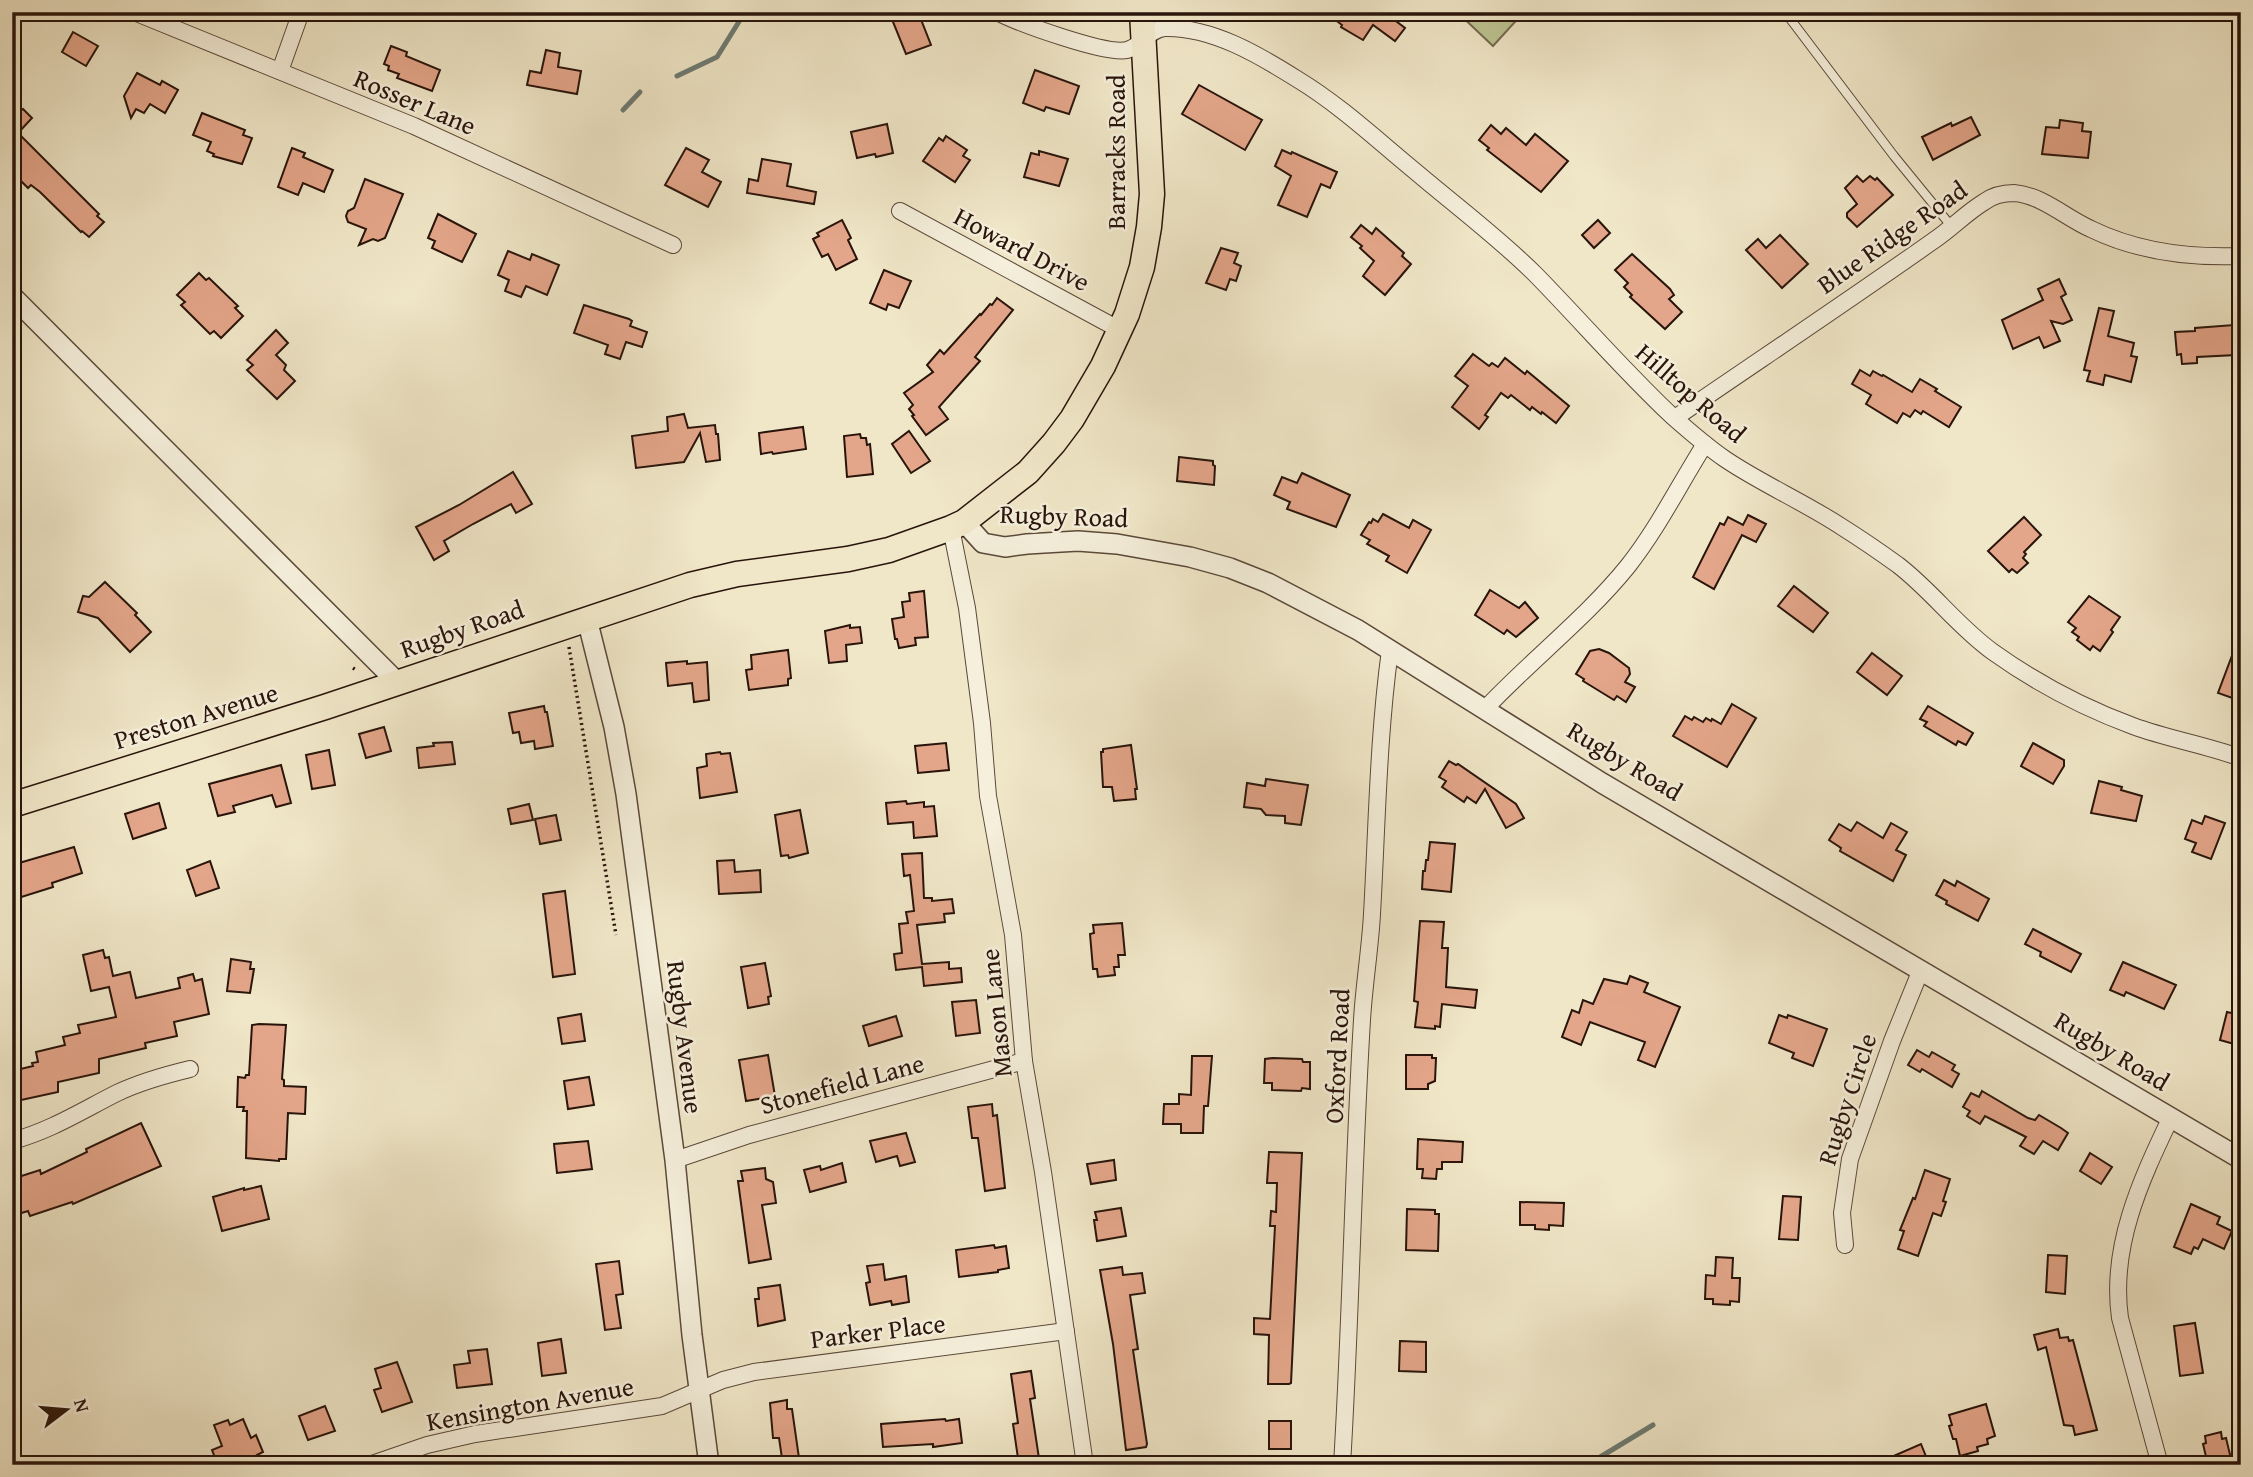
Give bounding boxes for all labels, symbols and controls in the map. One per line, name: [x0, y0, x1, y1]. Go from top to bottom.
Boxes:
street label: Rosser Lane: [348, 58, 482, 145]
street label: Barracks Road: [1096, 74, 1135, 230]
street label: Blue Ridge Road: [1809, 170, 1975, 303]
street label: Howard Drive: [947, 196, 1097, 301]
street label: Hilltop Road: [1627, 333, 1755, 452]
street label: Rugby Road: [999, 494, 1129, 537]
street label: Rugby Road: [395, 589, 529, 668]
street label: Preston Avenue: [109, 672, 283, 759]
street label: Rugby Road: [1560, 711, 1690, 810]
street label: Mason Lane: [969, 947, 1022, 1079]
street label: Rugby Avenue: [657, 958, 714, 1116]
street label: Oxford Road: [1313, 987, 1360, 1124]
street label: Rugby Road: [2047, 1001, 2177, 1100]
street label: Rugby Circle: [1807, 1028, 1886, 1170]
street label: Stonefield Lane: [755, 1043, 928, 1124]
street label: Parker Place: [808, 1303, 948, 1358]
street label: Kensington Avenue: [423, 1366, 637, 1441]
north arrow: [32, 1376, 102, 1446]
text: N: [67, 1395, 98, 1416]

